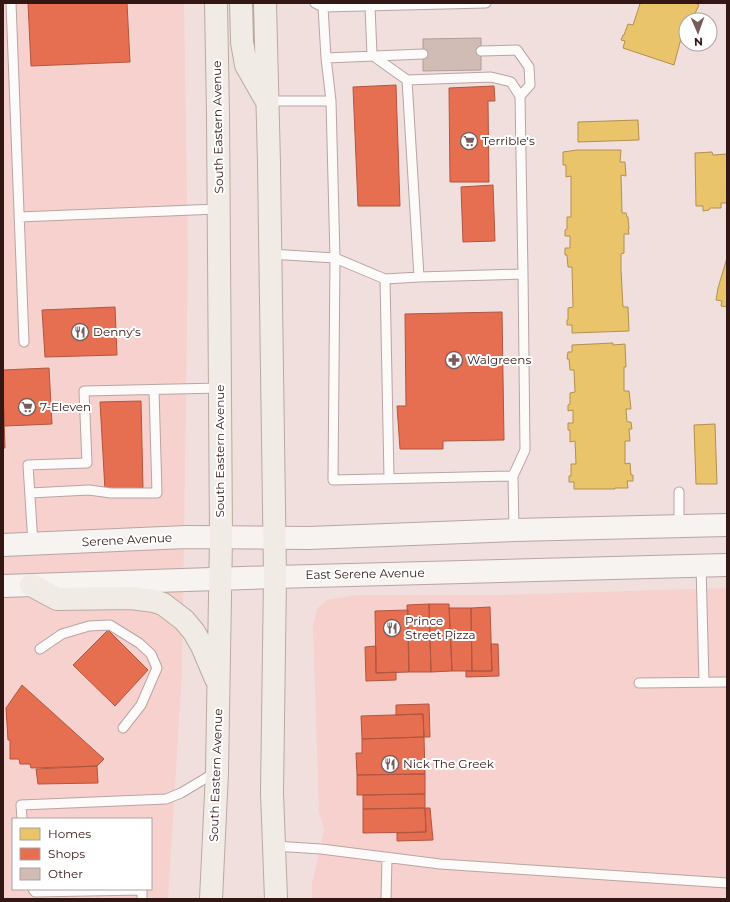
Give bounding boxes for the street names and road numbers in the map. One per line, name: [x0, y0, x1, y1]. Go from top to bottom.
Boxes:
street label: South Eastern Avenue: [209, 60, 226, 194]
street label: South Eastern Avenue: [212, 384, 227, 518]
street label: Serene Avenue: [81, 530, 172, 549]
street label: East Serene Avenue: [305, 565, 425, 582]
street label: South Eastern Avenue: [206, 708, 225, 842]

